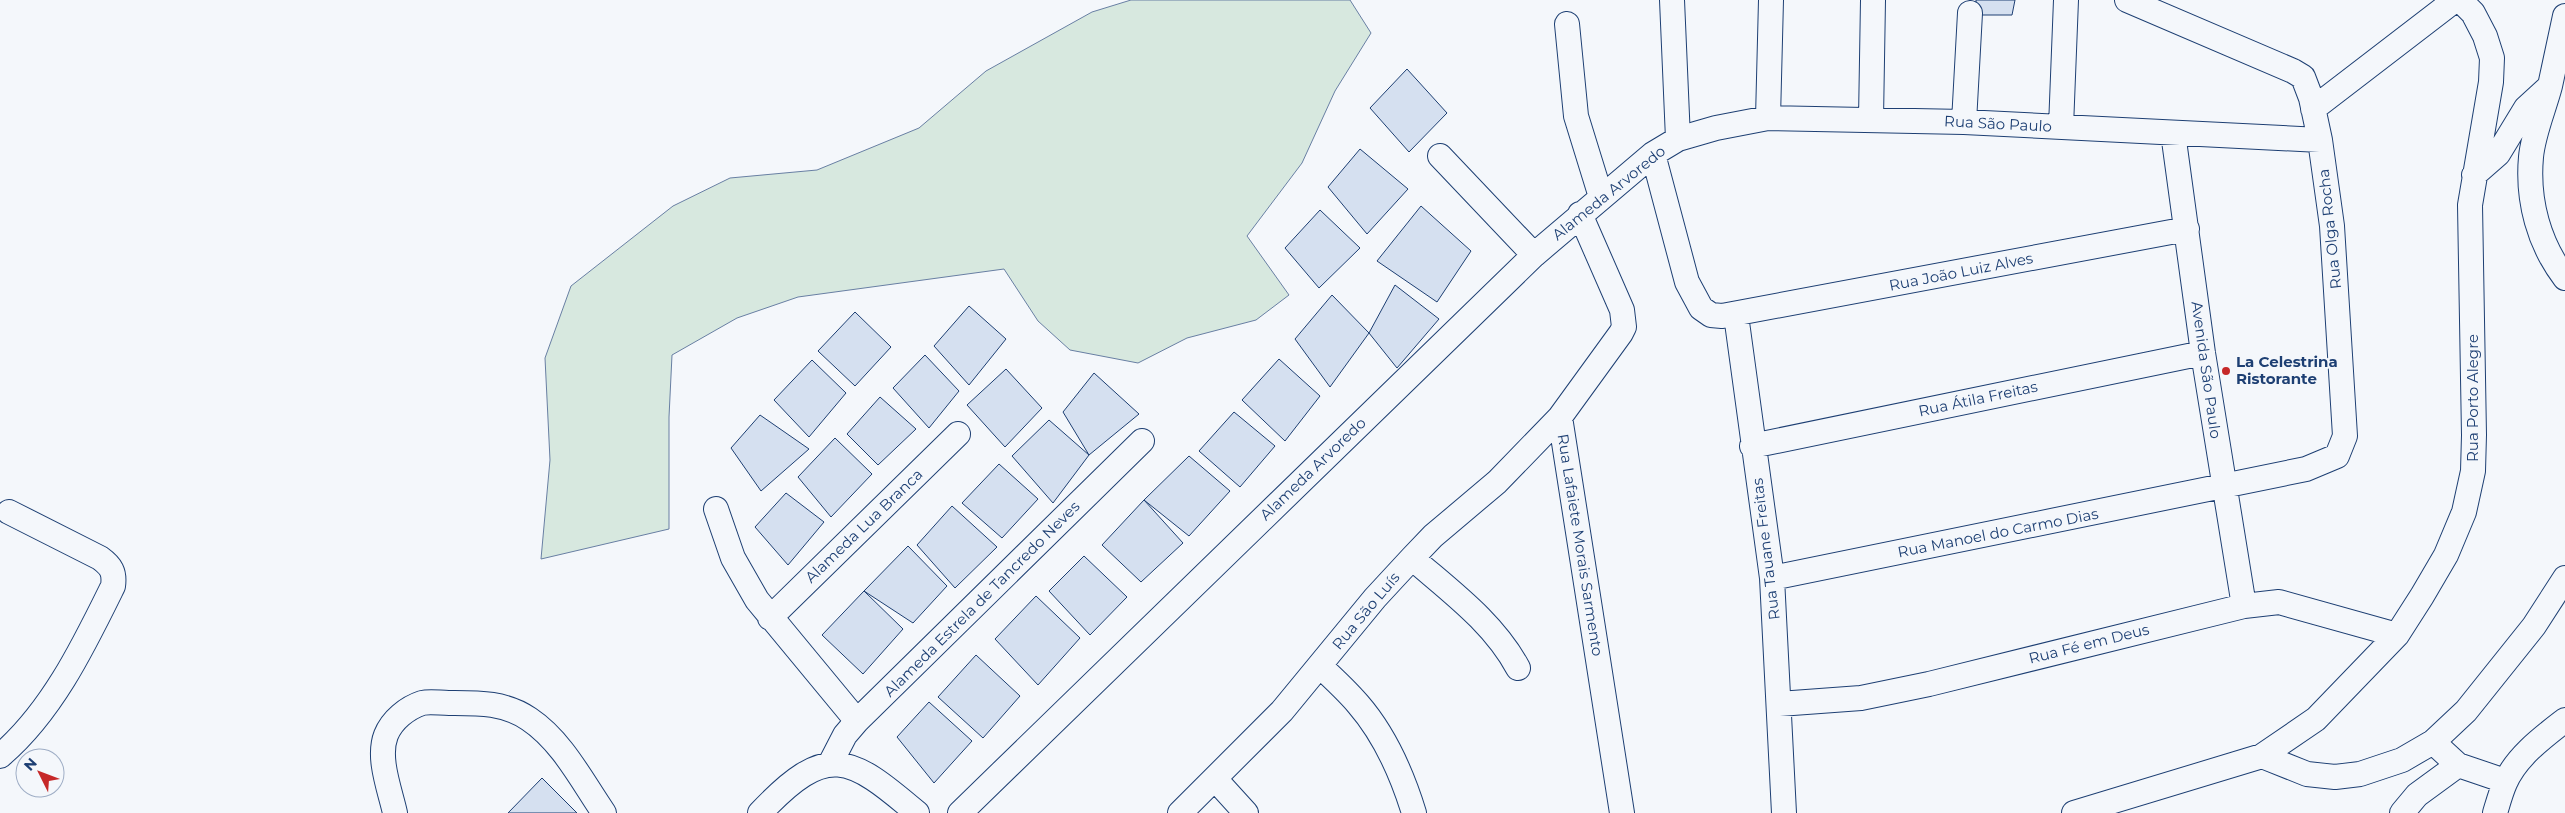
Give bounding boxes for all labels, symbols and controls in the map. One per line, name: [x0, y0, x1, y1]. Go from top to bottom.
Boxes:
street label: Rua São Paulo: [1944, 111, 2052, 136]
street label: Alameda Arvoredo: [1548, 141, 1669, 244]
street label: Rua Olga Rocha: [2314, 168, 2345, 290]
street label: Rua João Luiz Alves: [1887, 248, 2035, 295]
street label: Avenida São Paulo: [2187, 300, 2226, 440]
street label: Rua Porto Alegre: [2463, 334, 2482, 462]
place label: La Celestrina Ristorante: [2236, 352, 2338, 388]
marker: La Celestrina Ristorante: [2220, 365, 2232, 377]
street label: Rua Átila Freitas: [1917, 377, 2039, 420]
street label: Alameda Arvoredo: [1256, 413, 1370, 524]
street label: Rua Lafaiete Morais Sarmento: [1554, 432, 1607, 657]
street label: Alameda Lua Branca: [801, 465, 926, 587]
street label: Rua Tauane Freitas: [1747, 477, 1784, 621]
street label: Alameda Estrela de Tancredo Neves: [880, 497, 1084, 701]
street label: Rua Manoel do Carmo Dias: [1896, 504, 2100, 561]
street label: Rua São Luís: [1328, 568, 1404, 653]
street label: Rua Fé em Deus: [2027, 619, 2151, 668]
north arrow: [15, 748, 65, 798]
text: N: [20, 754, 41, 775]

